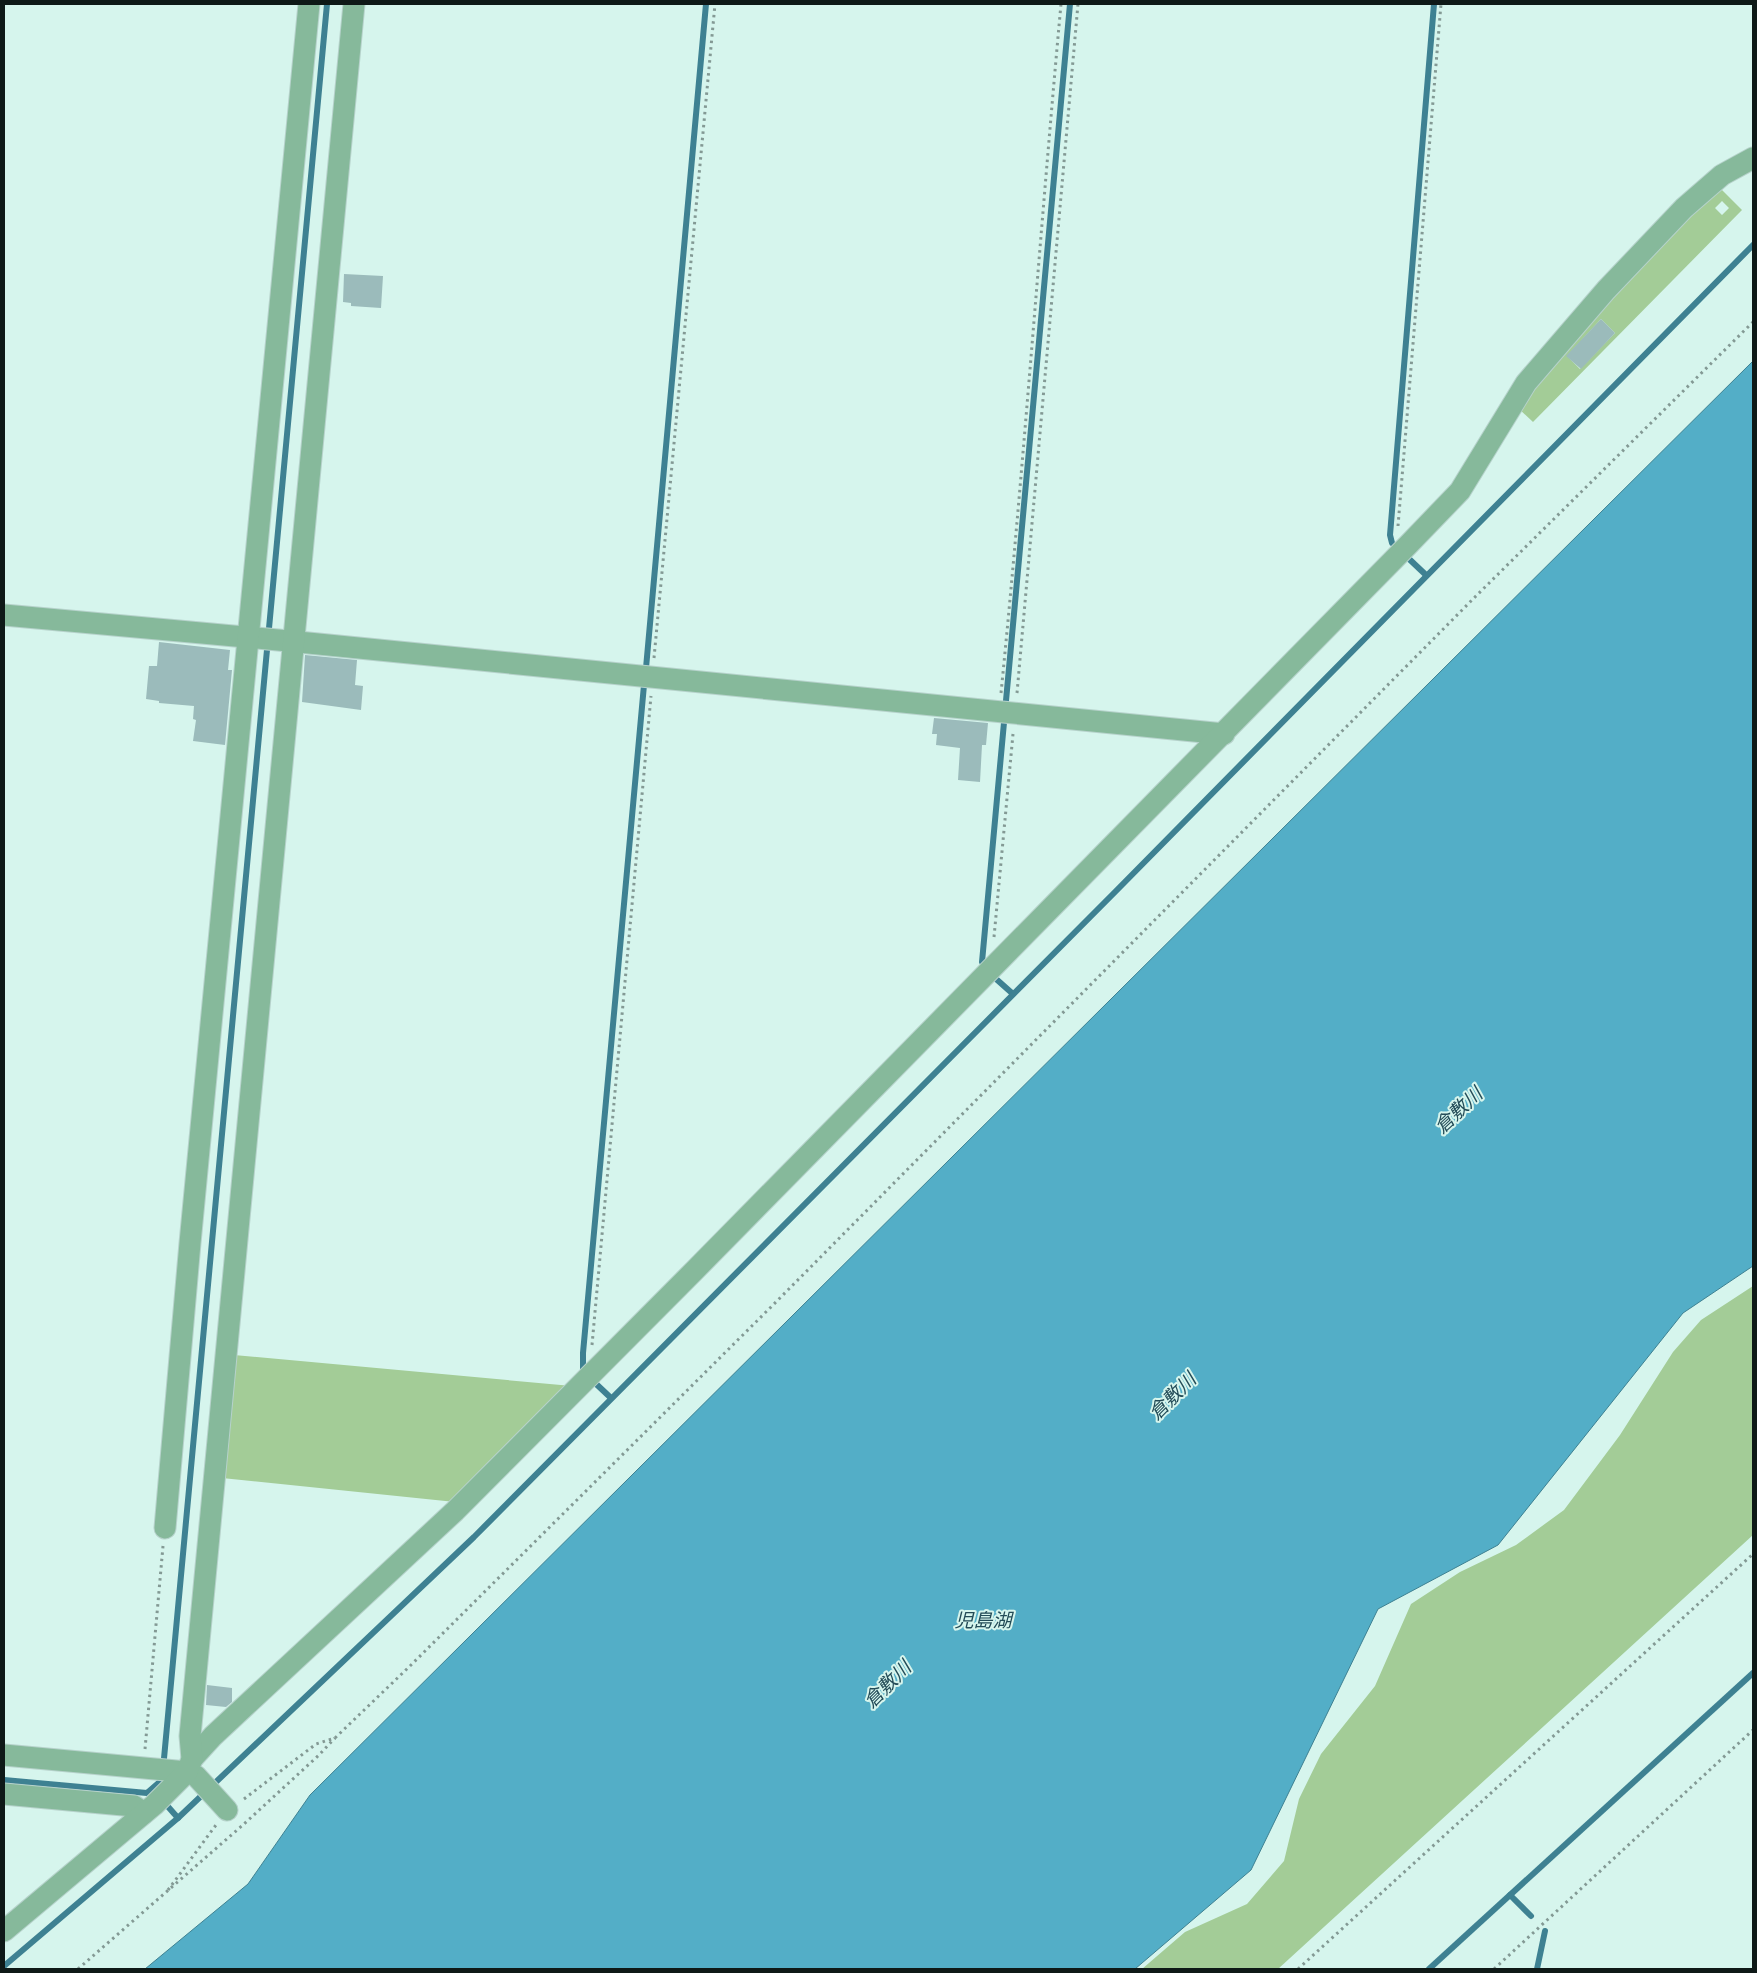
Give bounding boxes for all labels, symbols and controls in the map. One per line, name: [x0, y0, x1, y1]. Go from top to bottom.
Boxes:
water label: 倉敷川: [1429, 1080, 1489, 1139]
water label: 倉敷川: [1143, 1366, 1203, 1425]
water label: 児島湖: [954, 1608, 1014, 1633]
water label: 倉敷川: [858, 1654, 918, 1713]

